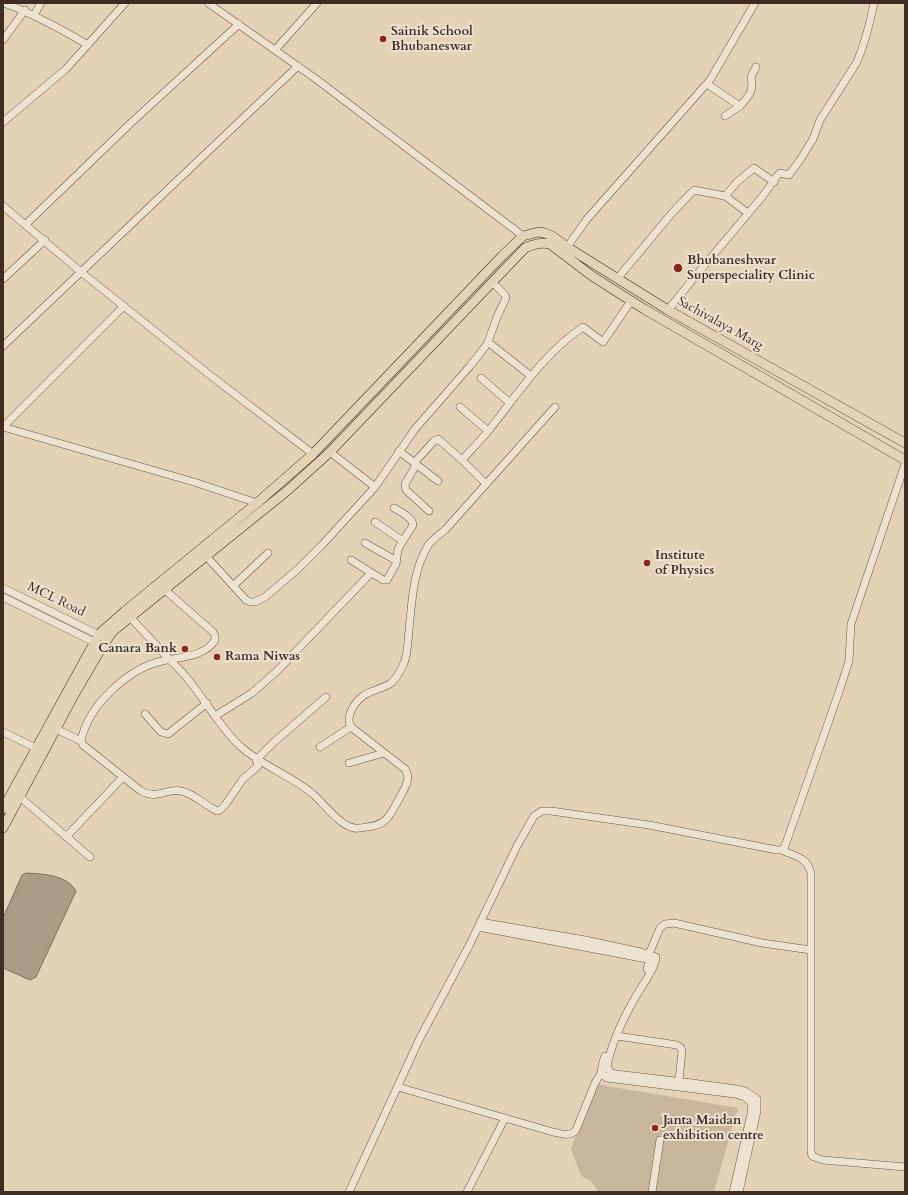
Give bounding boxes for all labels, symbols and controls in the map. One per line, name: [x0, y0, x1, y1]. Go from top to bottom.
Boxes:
place label: Sainik School Bhubaneswar: [391, 24, 473, 55]
marker: Sainik School Bhubaneswar: [378, 34, 388, 44]
place label: Bhubaneshwar Superspeciality Clinic: [687, 253, 815, 284]
marker: Bhubaneshwar Superspeciality Clinic: [672, 262, 684, 274]
street label: Sachivalaya Marg: [674, 294, 766, 354]
place label: Institute of Physics: [655, 548, 714, 579]
marker: Institute of Physics: [642, 558, 652, 568]
street label: MCL Road: [25, 579, 87, 621]
place label: Canara Bank: [98, 641, 177, 657]
marker: Canara Bank: [180, 644, 190, 654]
place label: Rama Niwas: [225, 649, 300, 665]
marker: Rama Niwas: [212, 652, 222, 662]
place label: Janta Maidan exhibition centre: [663, 1113, 764, 1144]
marker: Janta Maidan exhibition centre: [650, 1123, 660, 1133]

